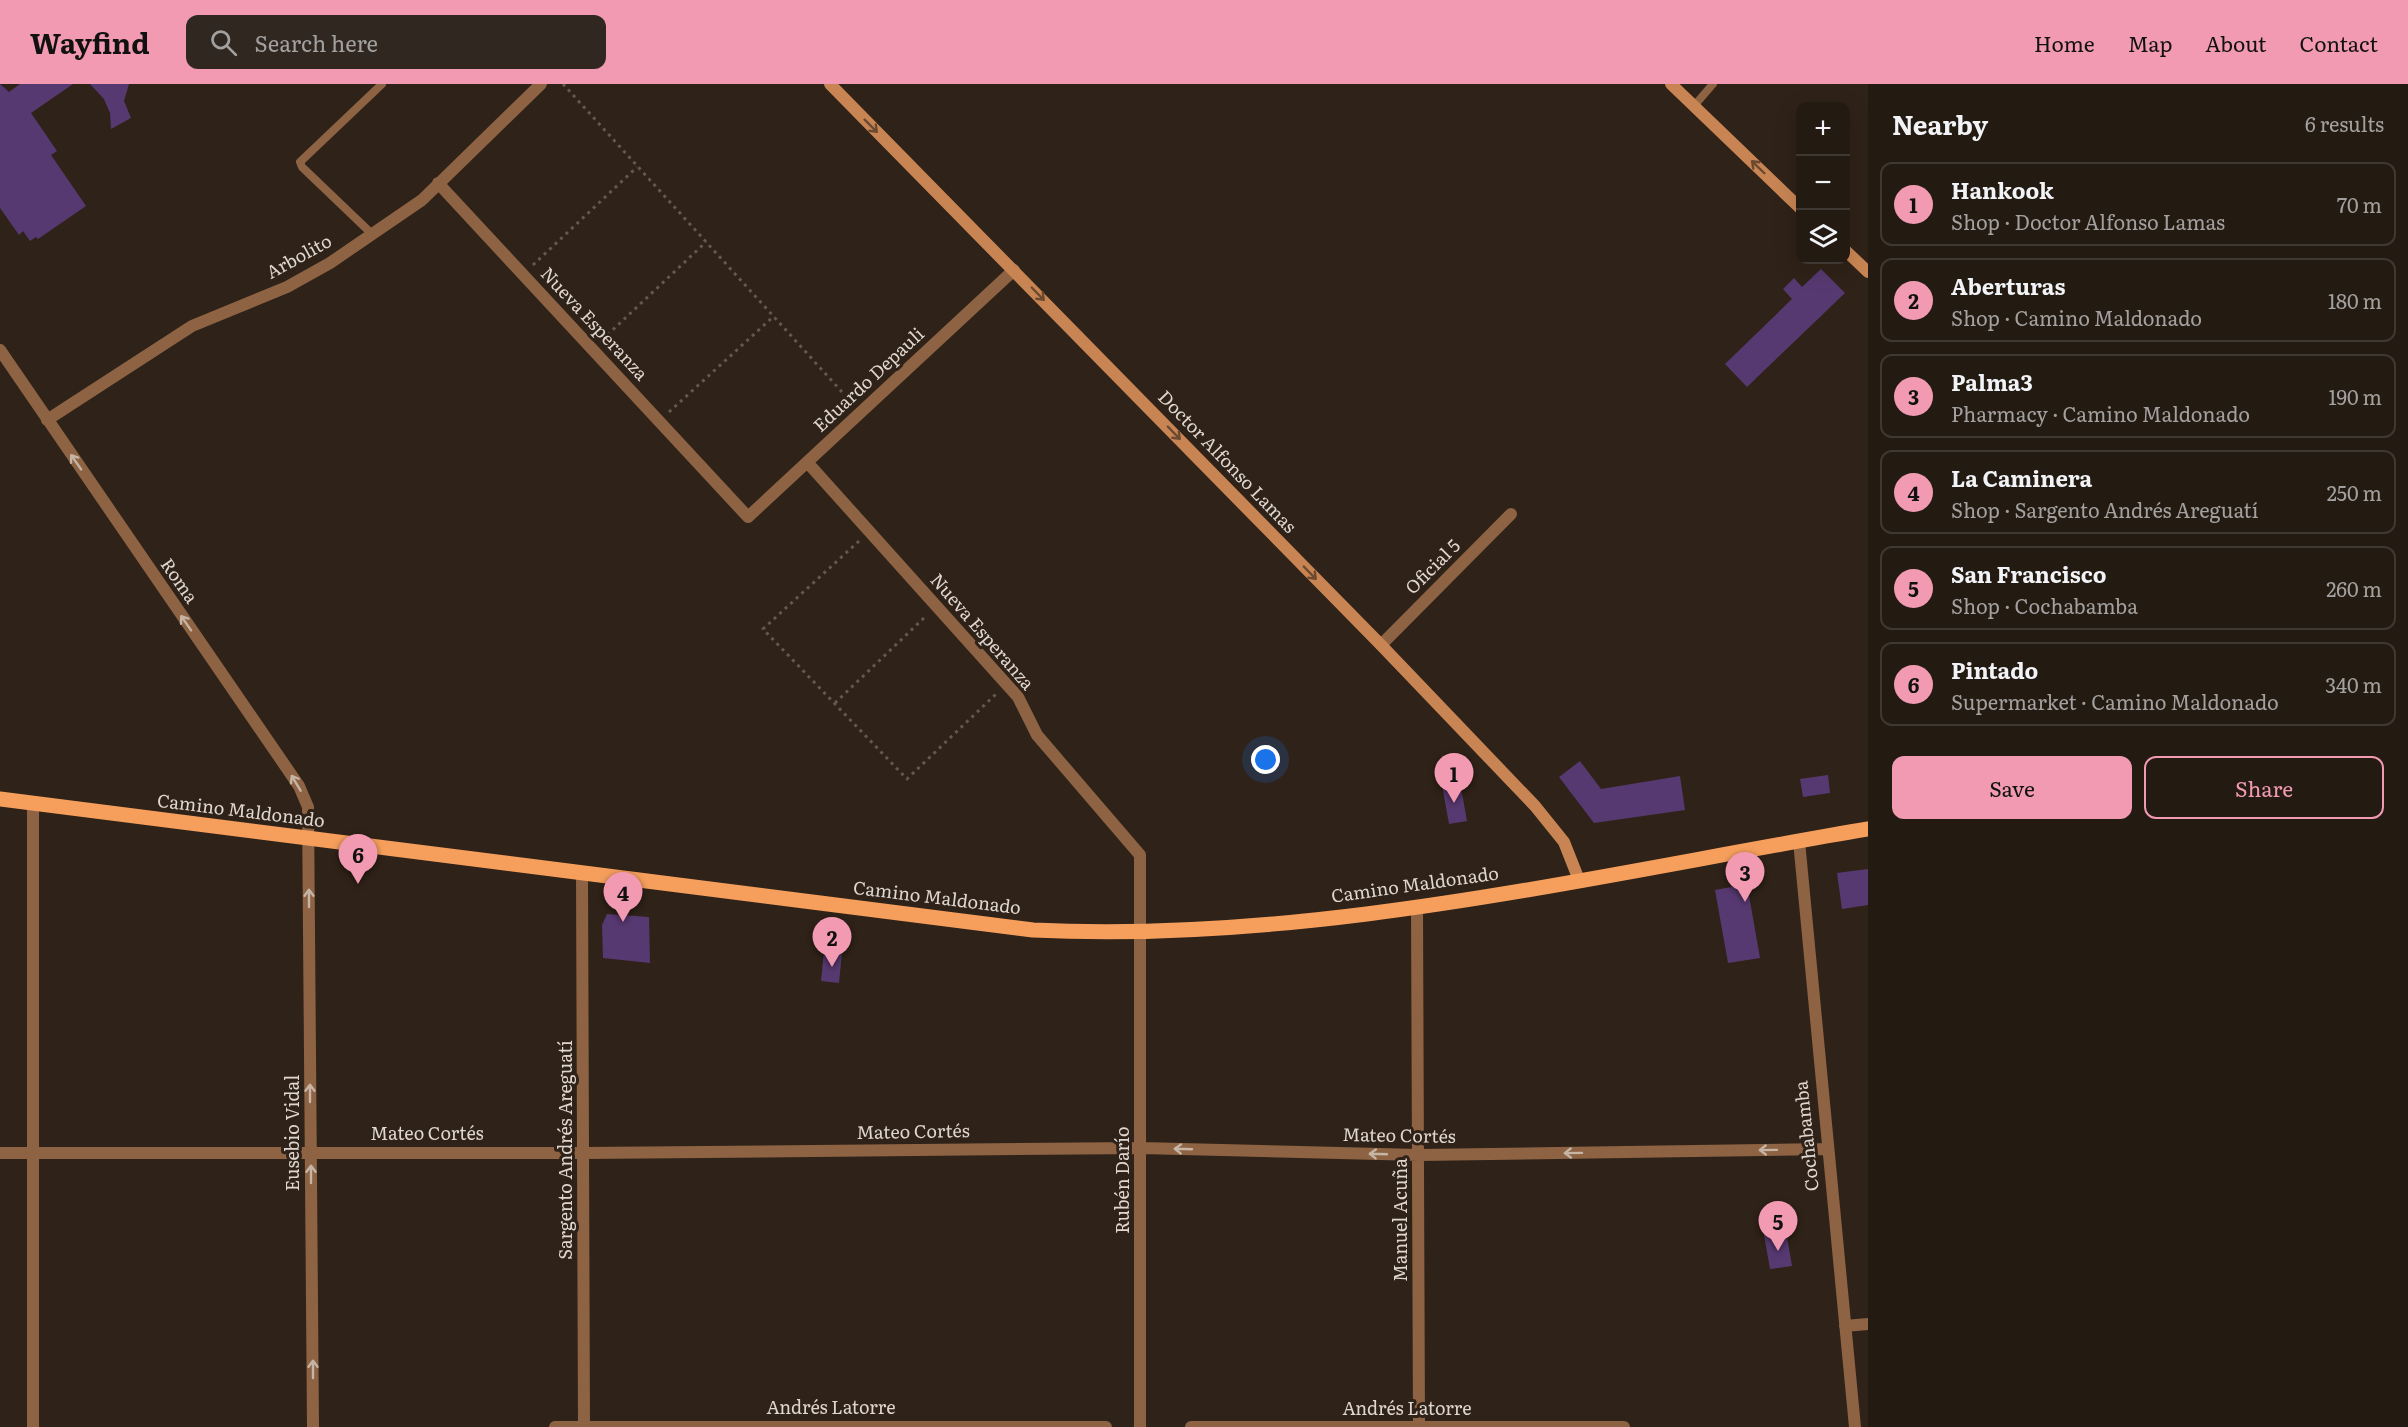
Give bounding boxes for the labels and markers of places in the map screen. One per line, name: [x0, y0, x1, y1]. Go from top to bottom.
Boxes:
pin: 1: [1434, 754, 1474, 803]
pin: 6: [338, 834, 378, 884]
pin: 3: [1726, 852, 1764, 902]
pin: 4: [604, 872, 642, 922]
pin: 2: [812, 918, 852, 967]
pin: 5: [1758, 1202, 1798, 1251]

